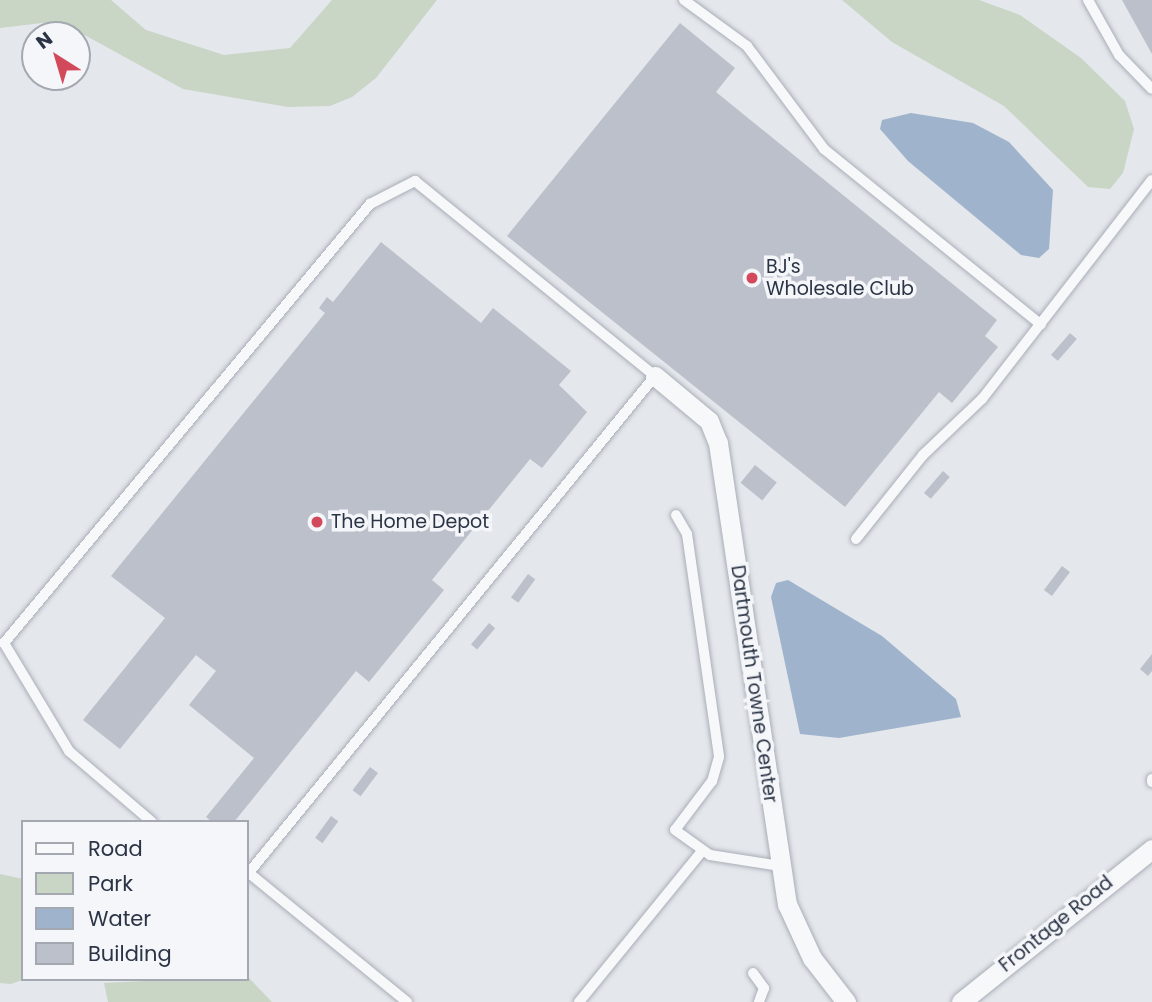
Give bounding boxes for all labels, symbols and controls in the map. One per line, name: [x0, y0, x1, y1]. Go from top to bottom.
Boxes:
north arrow: [21, 21, 91, 91]
text: N: [30, 25, 58, 56]
place label: BJ's Wholesale Club: [766, 256, 914, 300]
marker: BJ's Wholesale Club: [744, 270, 760, 286]
place label: The Home Depot: [331, 511, 489, 533]
marker: The Home Depot: [309, 514, 325, 530]
street label: Dartmouth Towne Center: [726, 564, 782, 804]
legend: [21, 820, 248, 981]
text: Road: [88, 834, 143, 863]
text: Park: [88, 869, 133, 898]
street label: Frontage Road: [994, 871, 1118, 977]
text: Water: [88, 904, 151, 933]
text: Building: [88, 939, 172, 968]

